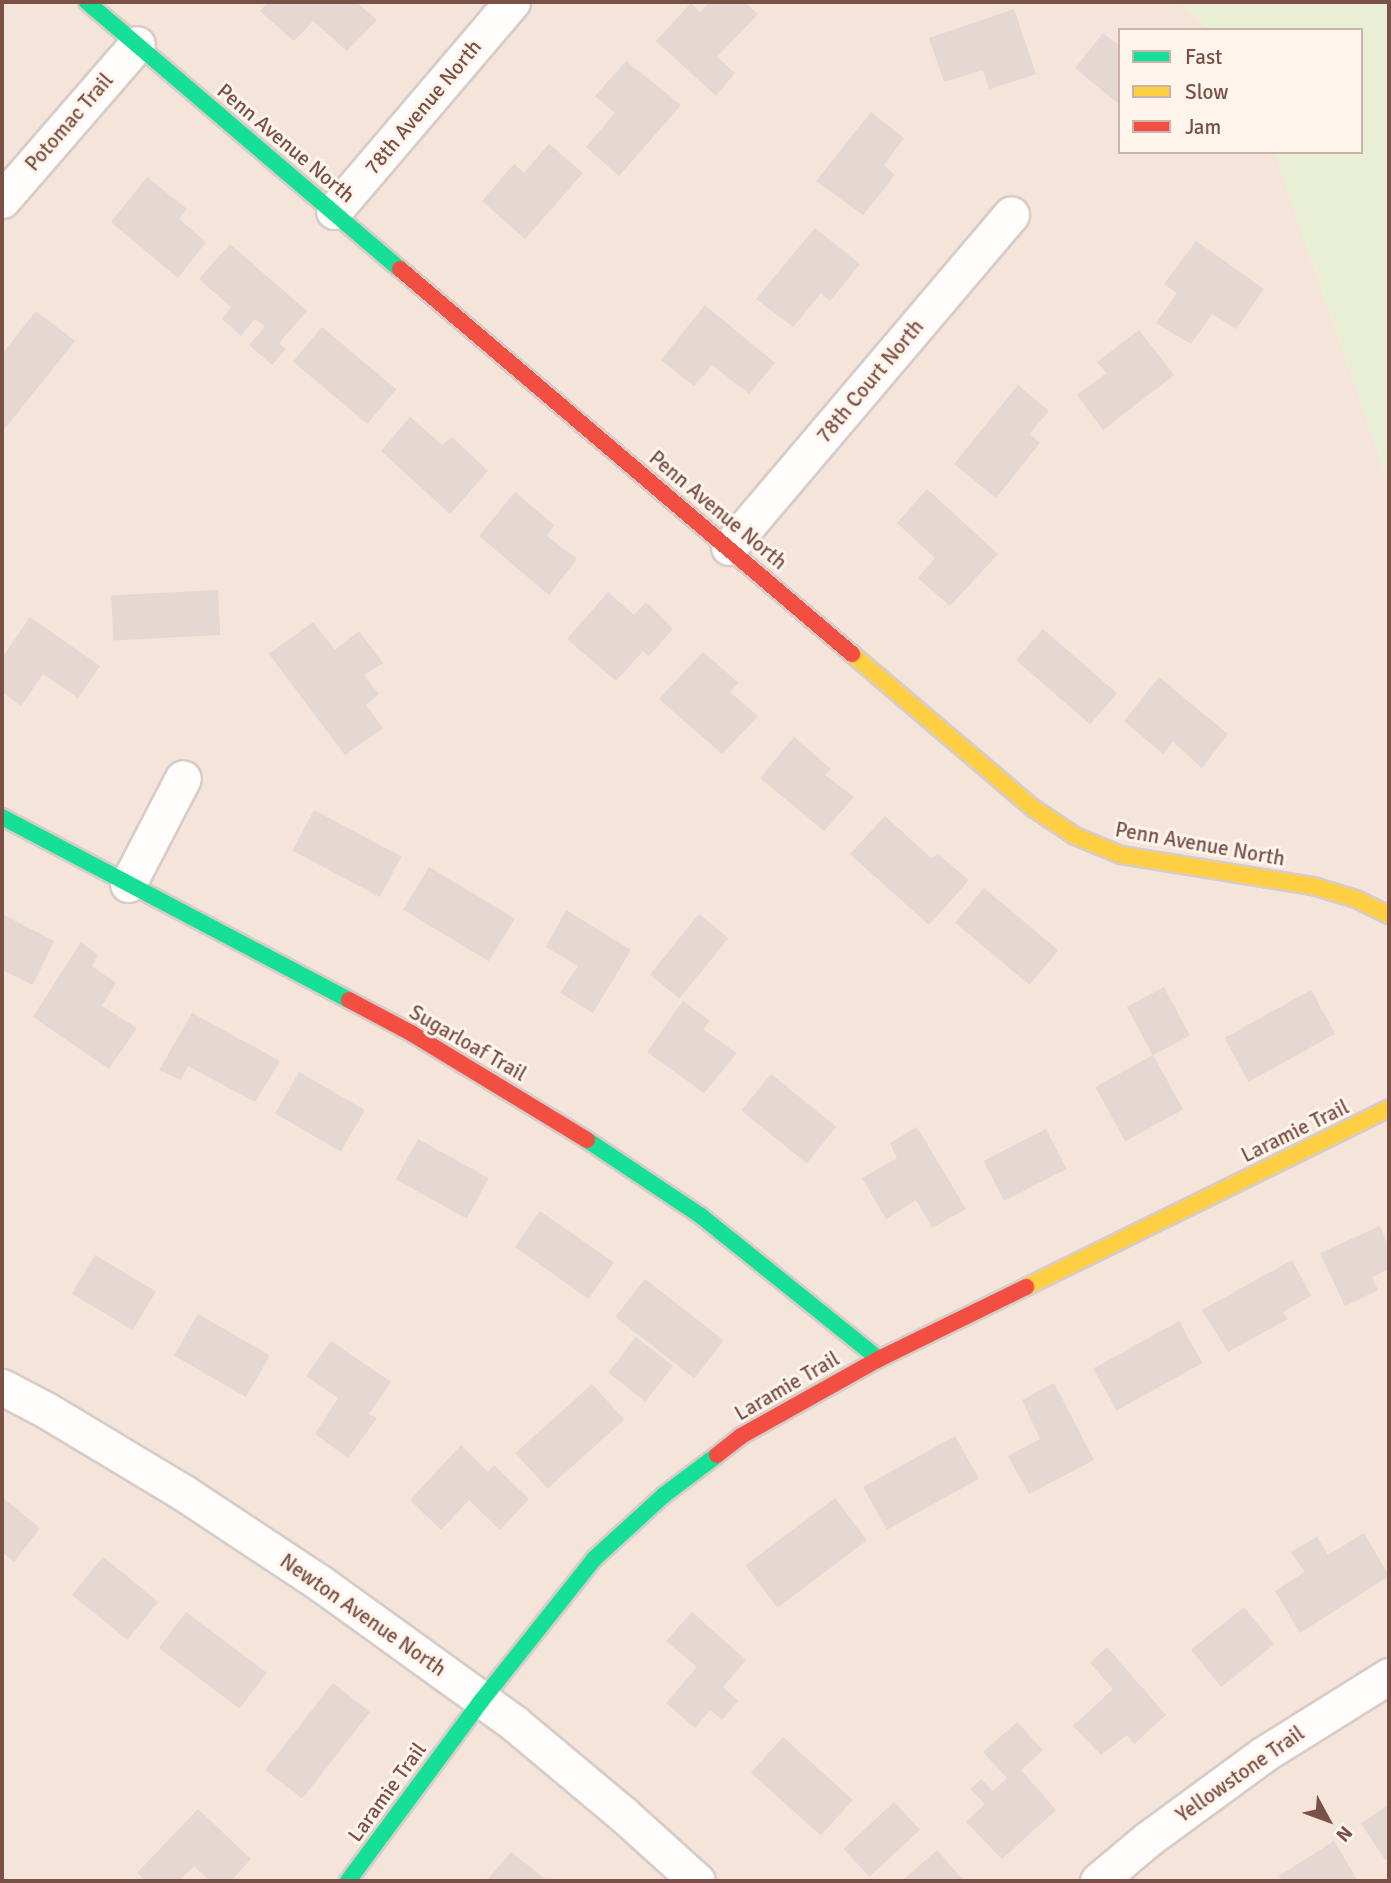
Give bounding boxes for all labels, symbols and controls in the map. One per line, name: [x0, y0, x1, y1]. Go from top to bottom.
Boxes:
legend: [1118, 28, 1363, 154]
street label: 78th Avenue North: [359, 34, 487, 180]
text: Fast: [1185, 44, 1222, 70]
street label: Potomac Trail: [20, 68, 118, 176]
street label: Penn Avenue North: [212, 78, 360, 208]
text: Slow: [1185, 79, 1229, 105]
text: Jam: [1185, 114, 1221, 140]
street label: 78th Court North: [811, 314, 929, 448]
street label: Penn Avenue North: [644, 445, 792, 575]
street label: Penn Avenue North: [1113, 817, 1287, 871]
street label: Sugarloaf Trail: [405, 999, 531, 1087]
street label: Laramie Trail: [1237, 1094, 1353, 1168]
street label: Laramie Trail: [730, 1346, 844, 1426]
street label: Newton Avenue North: [275, 1548, 451, 1682]
street label: Yellowstone Trail: [1171, 1720, 1309, 1828]
street label: Laramie Trail: [343, 1737, 431, 1847]
north arrow: [1293, 1785, 1363, 1855]
text: N: [1330, 1821, 1357, 1847]

